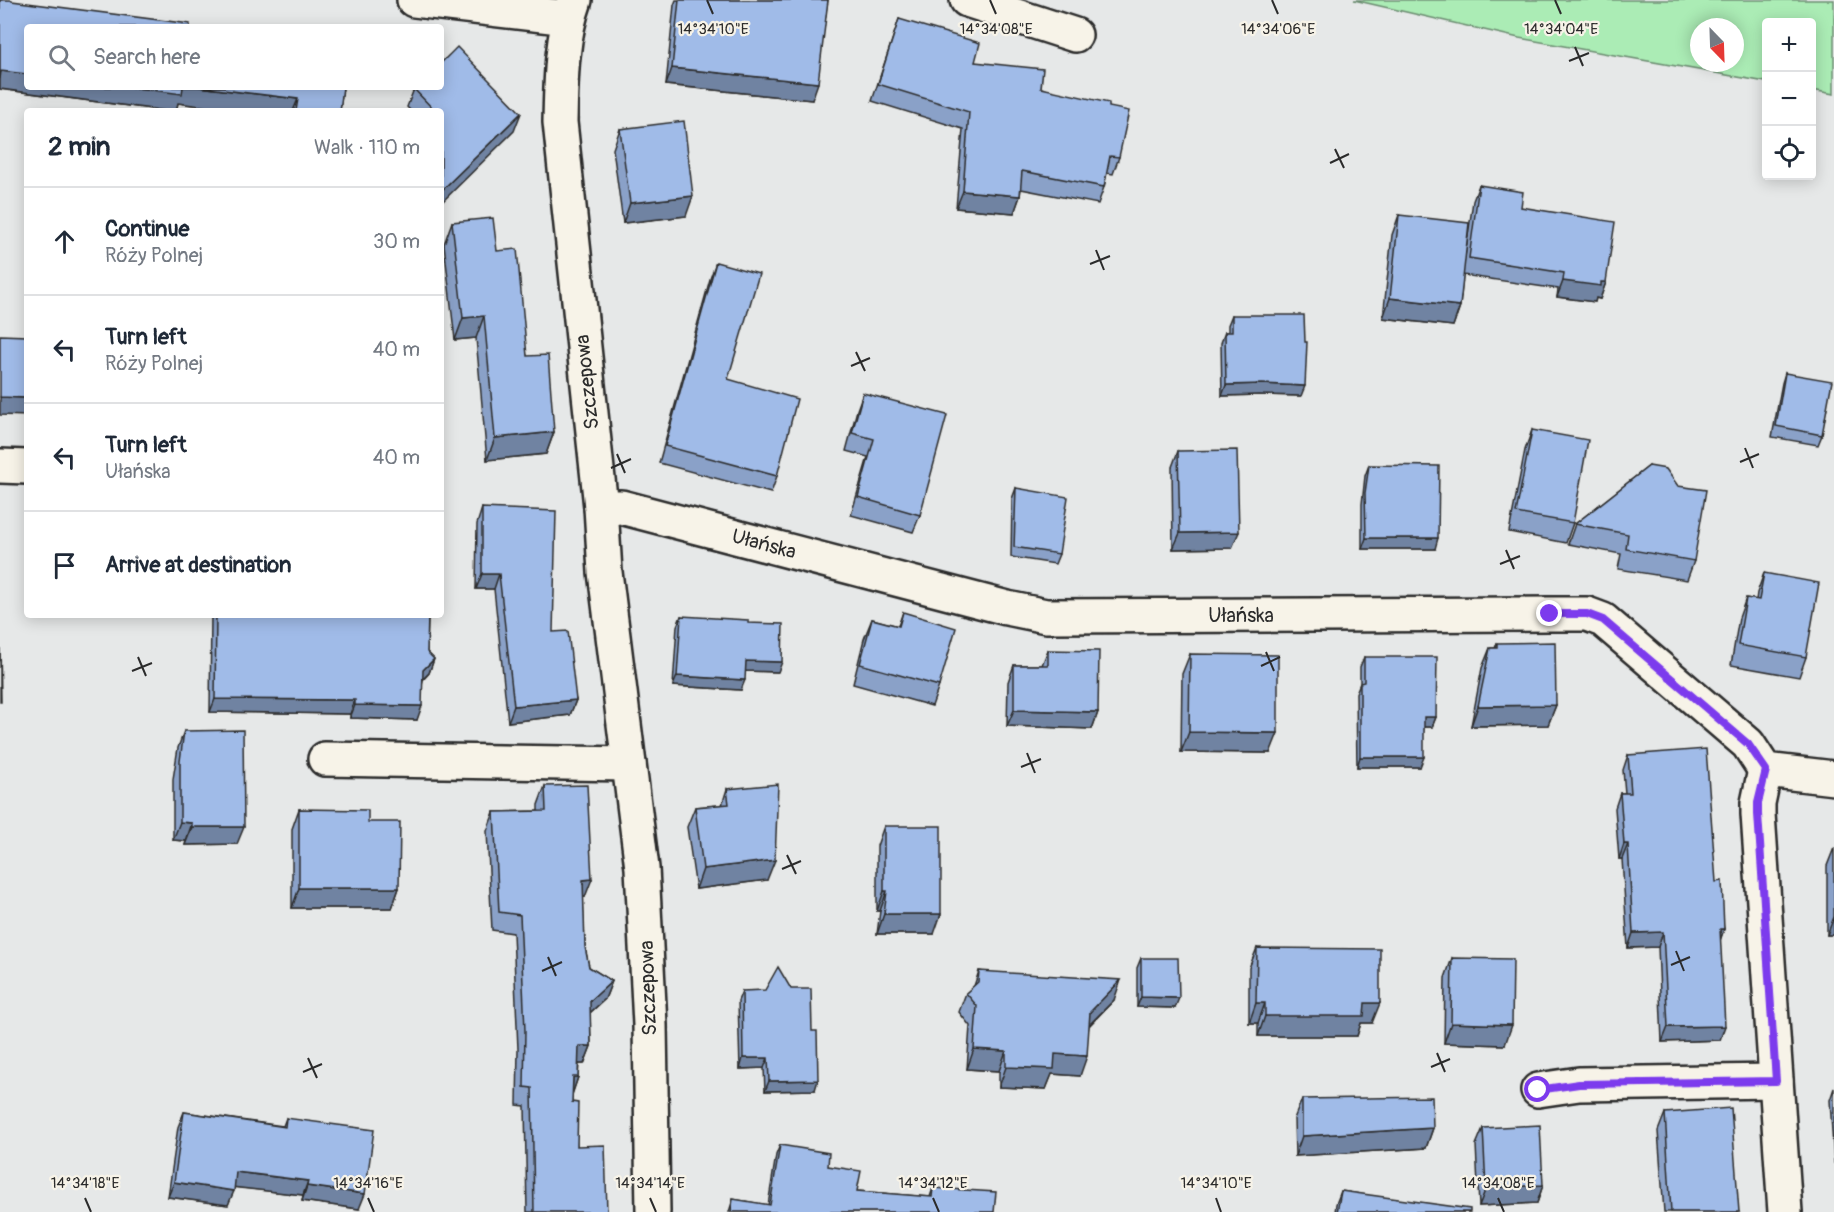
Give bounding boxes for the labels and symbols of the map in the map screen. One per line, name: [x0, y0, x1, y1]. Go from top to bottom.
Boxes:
north arrow: [1690, 18, 1744, 72]
text: 14°34'10"E: [677, 20, 749, 39]
text: 14°34'08"E: [960, 20, 1033, 39]
text: 14°34'06"E: [1241, 20, 1315, 39]
text: 14°34'04"E: [1524, 20, 1598, 39]
street label: Szczepowa: [570, 333, 604, 431]
street label: Ułańska: [729, 523, 799, 565]
route end: [1536, 600, 1562, 626]
street label: Ułańska: [1208, 603, 1274, 628]
street label: Szczepowa: [634, 940, 662, 1036]
route start: [1524, 1076, 1550, 1102]
text: 14°34'18"E: [51, 1174, 119, 1193]
text: 14°34'16"E: [333, 1174, 403, 1193]
text: 14°34'14"E: [615, 1174, 685, 1193]
text: 14°34'12"E: [898, 1174, 968, 1193]
text: 14°34'10"E: [1180, 1174, 1252, 1193]
text: 14°34'08"E: [1462, 1174, 1535, 1193]

